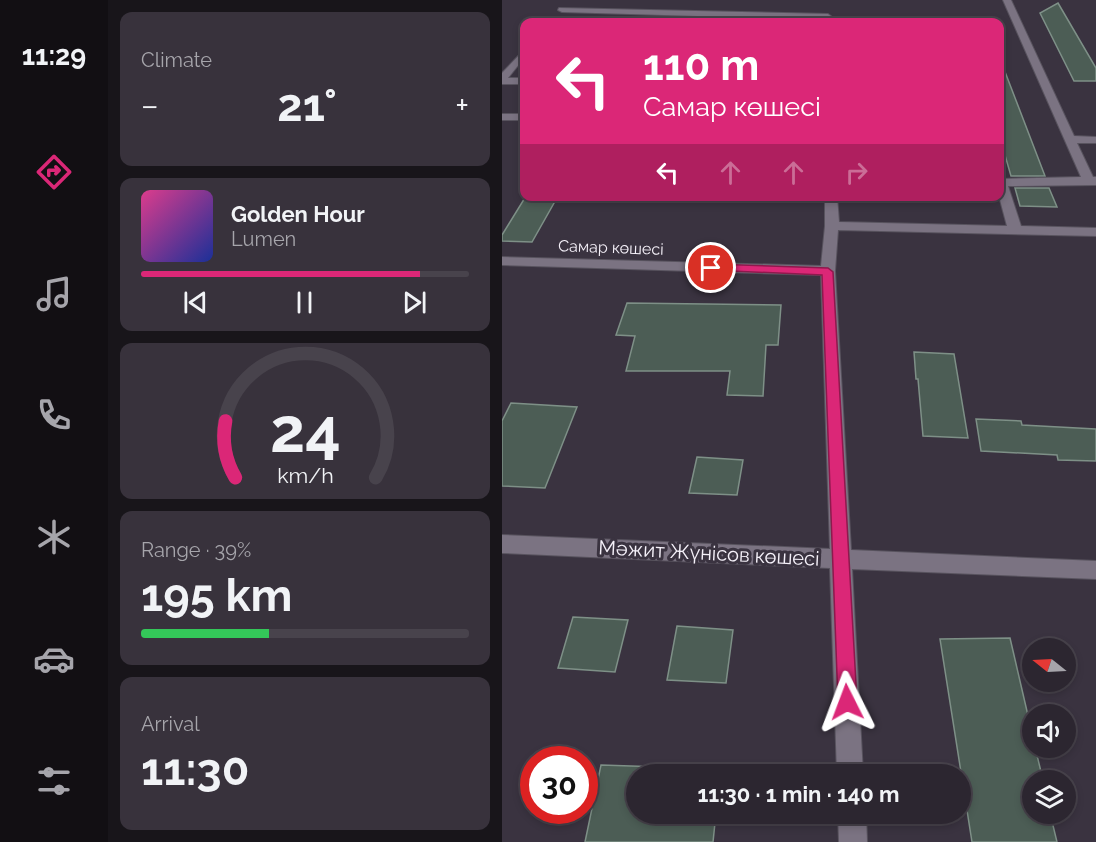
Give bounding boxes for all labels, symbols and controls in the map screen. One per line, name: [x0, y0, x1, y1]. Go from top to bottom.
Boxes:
text: 11:29: [22, 40, 86, 71]
text: 110 m: [643, 41, 759, 90]
icon: left: [544, 42, 622, 120]
text: Climate: [141, 48, 212, 72]
text: 21°: [277, 79, 337, 132]
text: −: [141, 86, 159, 125]
text: +: [455, 86, 469, 125]
text: Самар көшесі: [643, 91, 821, 122]
icon: directions: [33, 151, 75, 193]
icon: left: [651, 156, 684, 189]
icon: ahead: [714, 156, 747, 189]
icon: ahead: [777, 156, 810, 189]
icon: right: [840, 156, 873, 189]
text: Golden Hour: [231, 201, 365, 227]
text: Lumen: [231, 227, 296, 251]
street label: Самар көшесі: [558, 236, 664, 259]
pin: [685, 242, 736, 293]
icon: arrive: [694, 251, 727, 284]
icon: music: [33, 273, 75, 315]
icon: previous: [179, 286, 212, 319]
icon: pause: [288, 286, 321, 319]
icon: next: [398, 286, 431, 319]
text: 24: [270, 393, 340, 467]
icon: phone: [33, 394, 75, 436]
text: km/h: [277, 463, 333, 488]
icon: climate: [33, 516, 75, 558]
street label: Мәжит Жүнісов көшесі: [598, 535, 820, 571]
text: Range · 39%: [141, 538, 251, 562]
text: 195 km: [141, 569, 292, 622]
icon: car: [33, 638, 75, 680]
north arrow: [1022, 638, 1076, 692]
map controls: [1022, 638, 1076, 824]
position arrow: [815, 670, 879, 734]
button: sound: [1022, 704, 1076, 758]
text: Arrival: [141, 712, 200, 736]
text: 11:30: [141, 743, 249, 796]
speed limit sign: 30: [520, 746, 598, 824]
icon: filters: [33, 760, 75, 802]
button: layers: [1022, 770, 1076, 824]
text: 11:30 · 1 min · 140 m: [697, 781, 900, 807]

